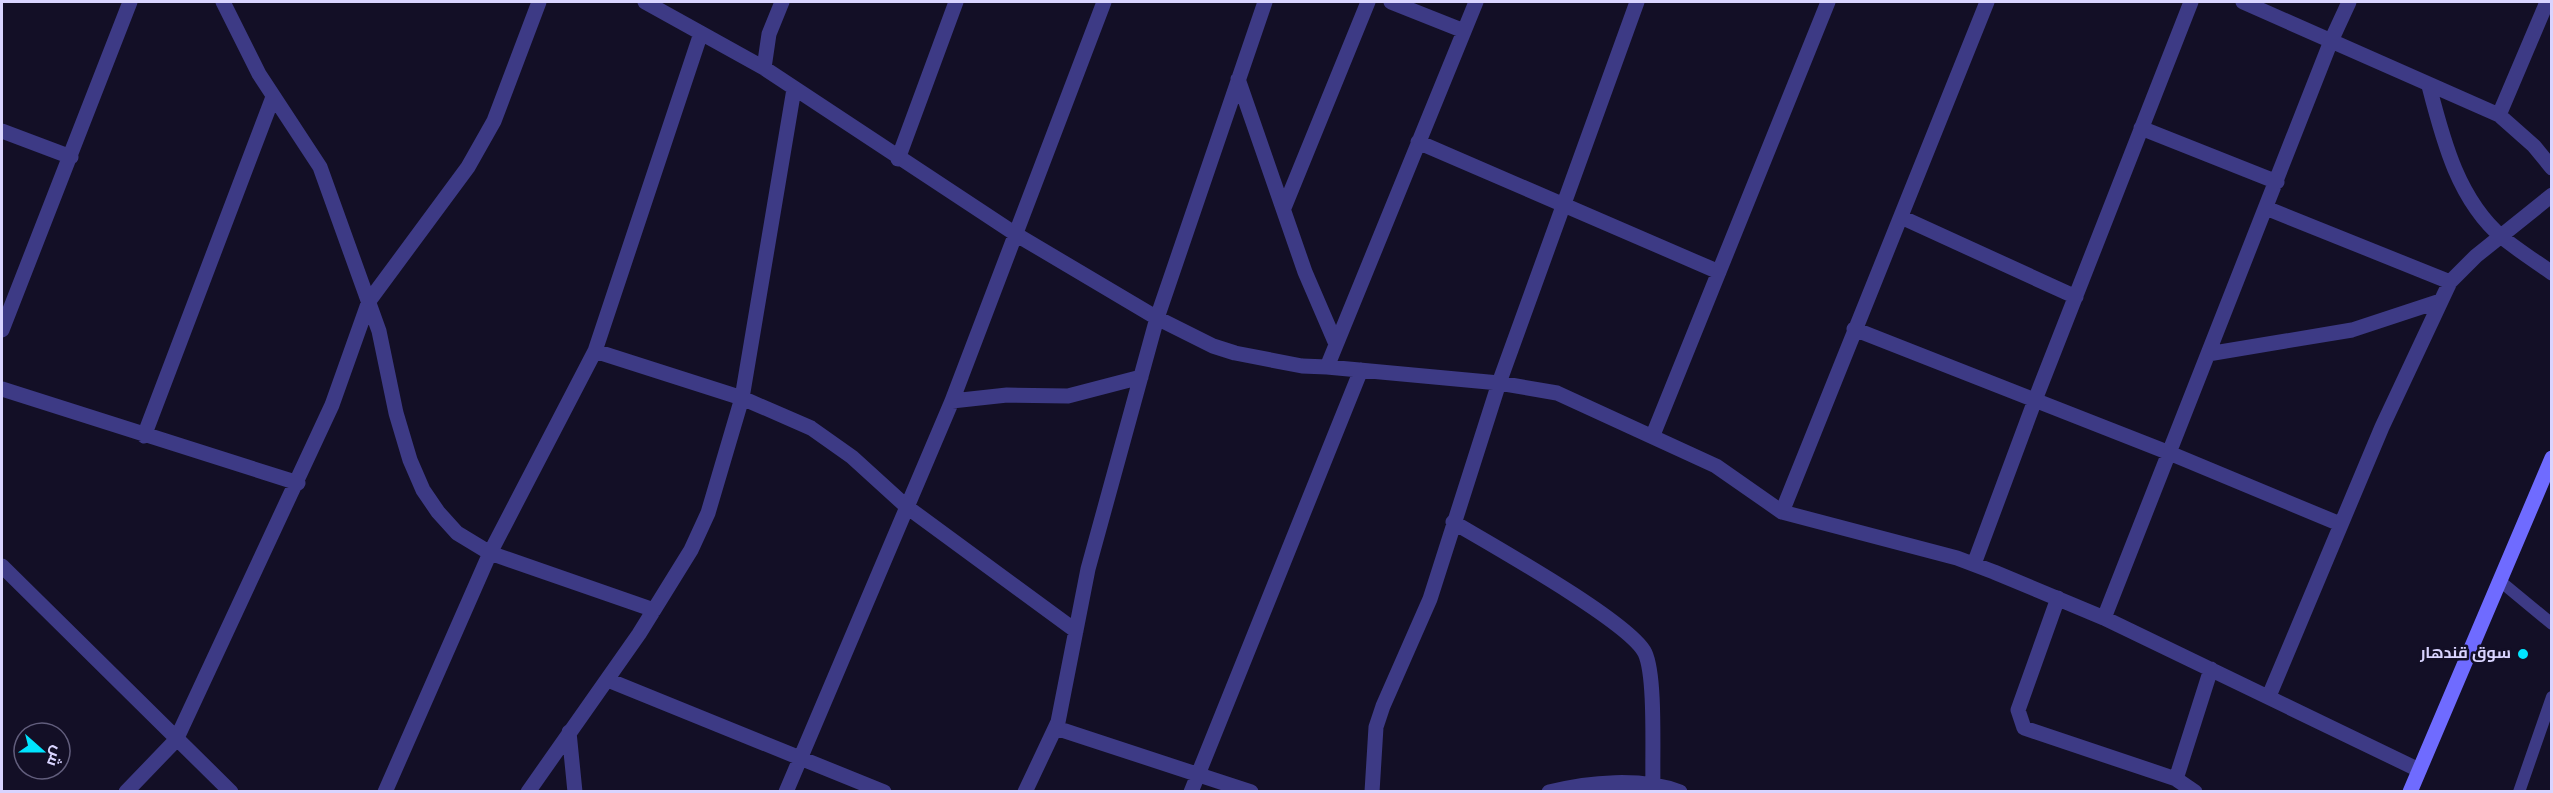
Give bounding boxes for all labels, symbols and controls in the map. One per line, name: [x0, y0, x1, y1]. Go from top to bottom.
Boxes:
place label: سوق قندهار: [2419, 644, 2511, 664]
marker: سوق قندهار: [2516, 647, 2530, 661]
north arrow: [12, 721, 72, 781]
text: ش: [41, 742, 67, 769]

